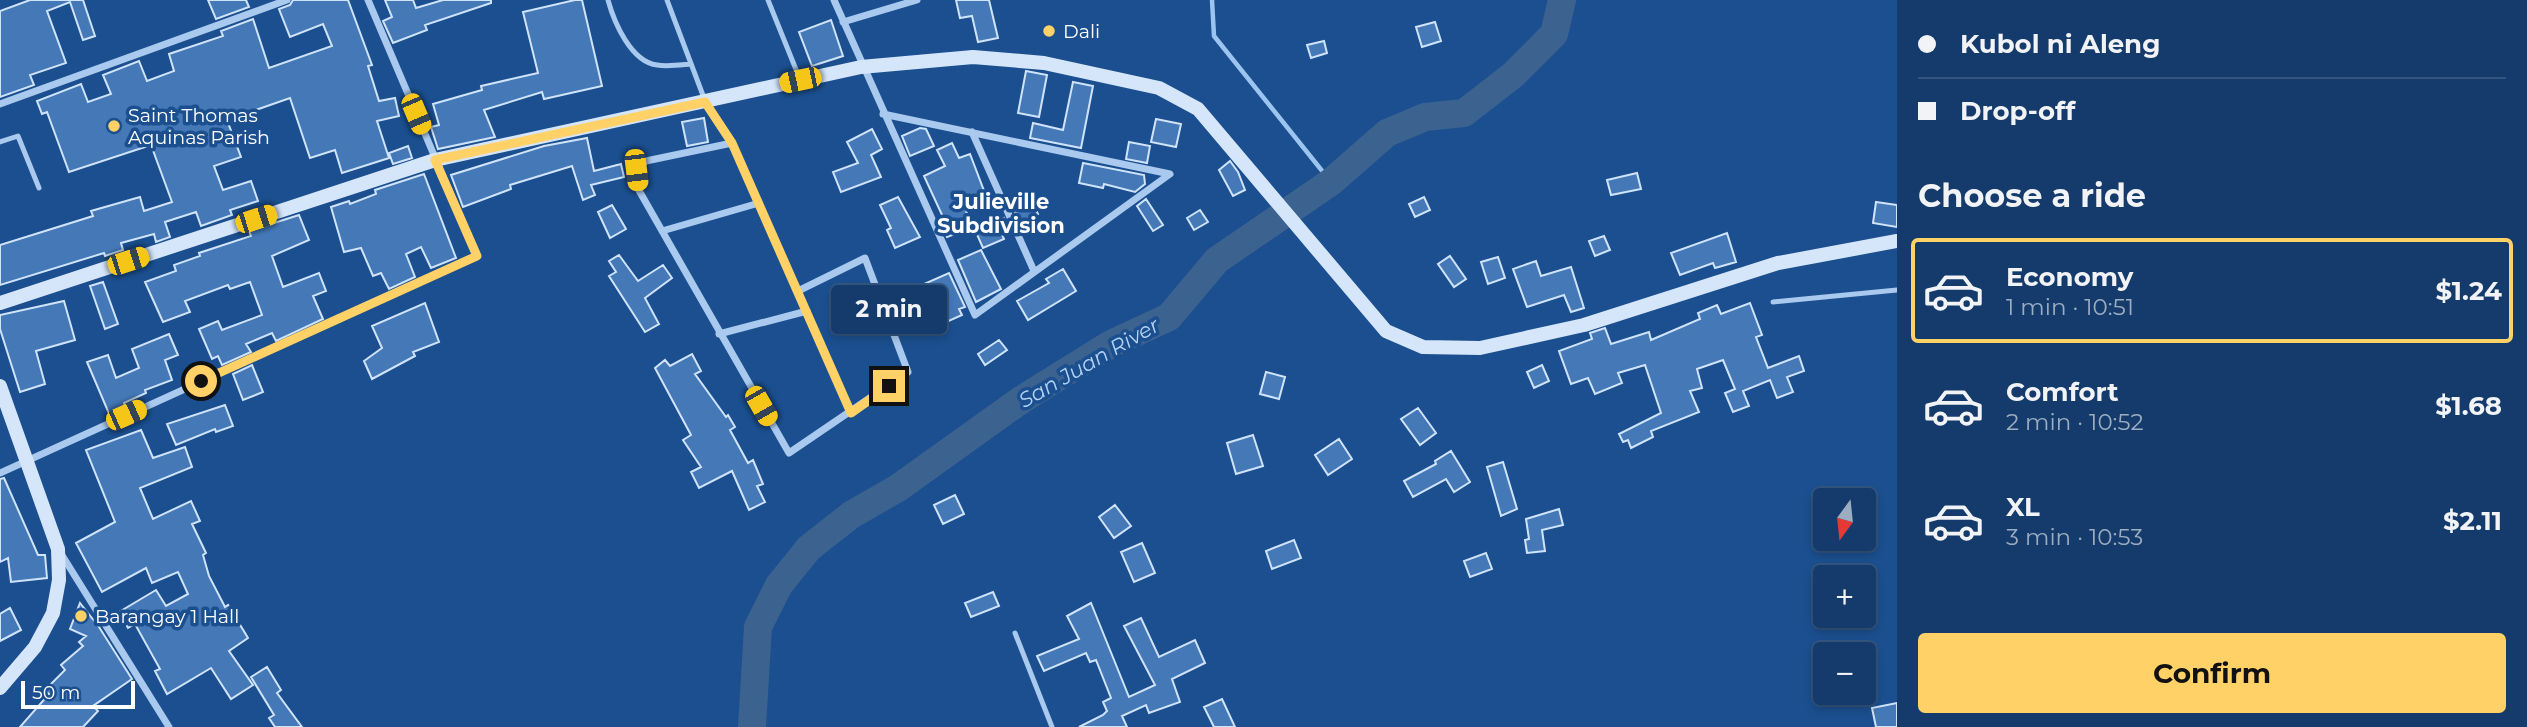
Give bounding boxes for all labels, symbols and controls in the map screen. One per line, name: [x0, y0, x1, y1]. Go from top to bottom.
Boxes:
place label: Dali: [1063, 20, 1100, 43]
marker: Dali: [1041, 23, 1057, 39]
text: Kubol ni Aleng: [1960, 28, 2160, 60]
car: [778, 65, 823, 95]
car: [399, 91, 434, 137]
text: Drop-off: [1960, 95, 2075, 127]
place label: Saint Thomas Aquinas Parish: [128, 104, 270, 149]
marker: Saint Thomas Aquinas Parish: [106, 118, 122, 134]
car: [624, 148, 649, 192]
text: Choose a ride: [1918, 176, 2146, 215]
district label: Julieville Subdivision: [937, 189, 1065, 238]
car: [233, 203, 280, 235]
car: [105, 245, 152, 277]
icon: car: [1922, 259, 1985, 322]
text: Economy: [2006, 261, 2133, 293]
text: $1.24: [2435, 275, 2502, 307]
callout: 2 min: [831, 284, 947, 334]
text: 1 min · 10:51: [2006, 293, 2134, 321]
text: 2 min: [855, 295, 923, 323]
water label: San Juan River: [1014, 312, 1164, 413]
route start: [185, 365, 217, 397]
route end: [873, 370, 905, 402]
icon: car: [1922, 374, 1985, 437]
text: Comfort: [2006, 376, 2118, 408]
car: [742, 383, 781, 429]
text: $1.68: [2435, 390, 2502, 422]
car: [103, 397, 150, 433]
text: 2 min · 10:52: [2006, 408, 2143, 436]
north arrow: [1813, 488, 1876, 551]
map controls: [1813, 488, 1876, 705]
icon: car: [1922, 489, 1985, 552]
text: XL: [2006, 491, 2040, 523]
text: $2.11: [2443, 505, 2502, 537]
text: 3 min · 10:53: [2006, 523, 2143, 551]
button: +: [1813, 565, 1876, 628]
place label: Barangay 1 Hall: [95, 605, 239, 628]
marker: Barangay 1 Hall: [73, 608, 89, 624]
button: Confirm: [1918, 633, 2506, 713]
button: −: [1813, 642, 1876, 705]
scale bar: [21, 678, 135, 710]
text: 50 m: [32, 681, 80, 704]

